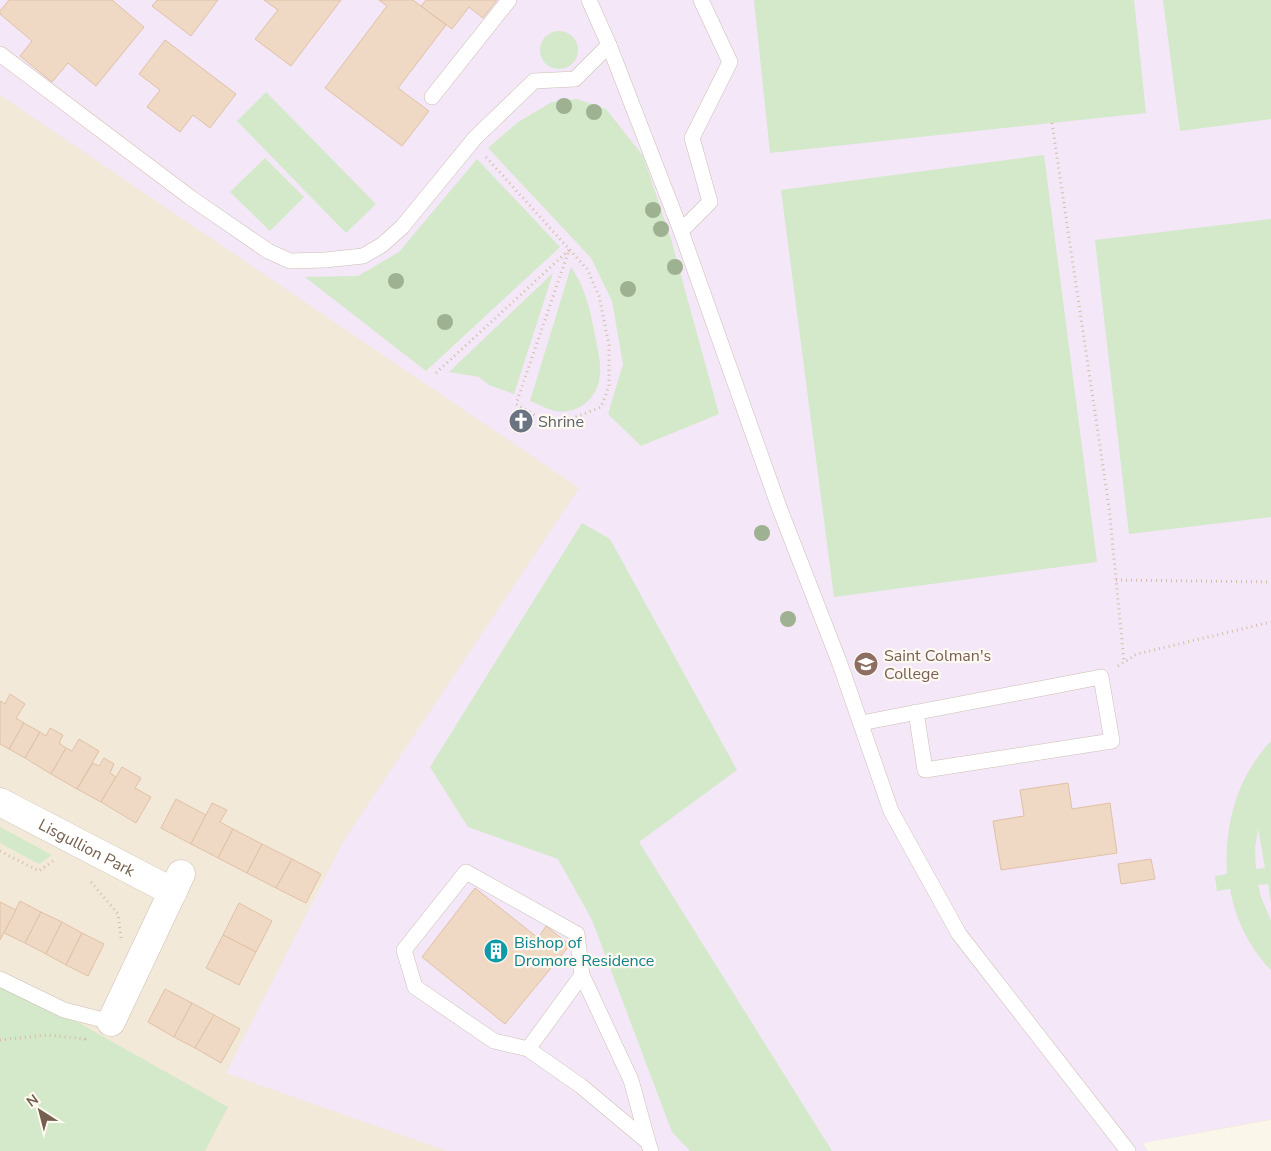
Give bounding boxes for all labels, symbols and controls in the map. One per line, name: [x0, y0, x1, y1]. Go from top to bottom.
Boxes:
church icon: Shrine: [508, 408, 534, 434]
place label: Shrine: [538, 411, 584, 433]
place label: Saint Colman's College: [884, 645, 991, 685]
school or university icon: Saint Colman's College: [853, 651, 879, 677]
street label: Lisgullion Park: [34, 814, 139, 883]
place label: Bishop of Dromore Residence: [514, 932, 654, 972]
building icon: Bishop of Dromore Residence: [483, 938, 509, 964]
north arrow: [15, 1086, 65, 1136]
text: N: [23, 1090, 42, 1112]

